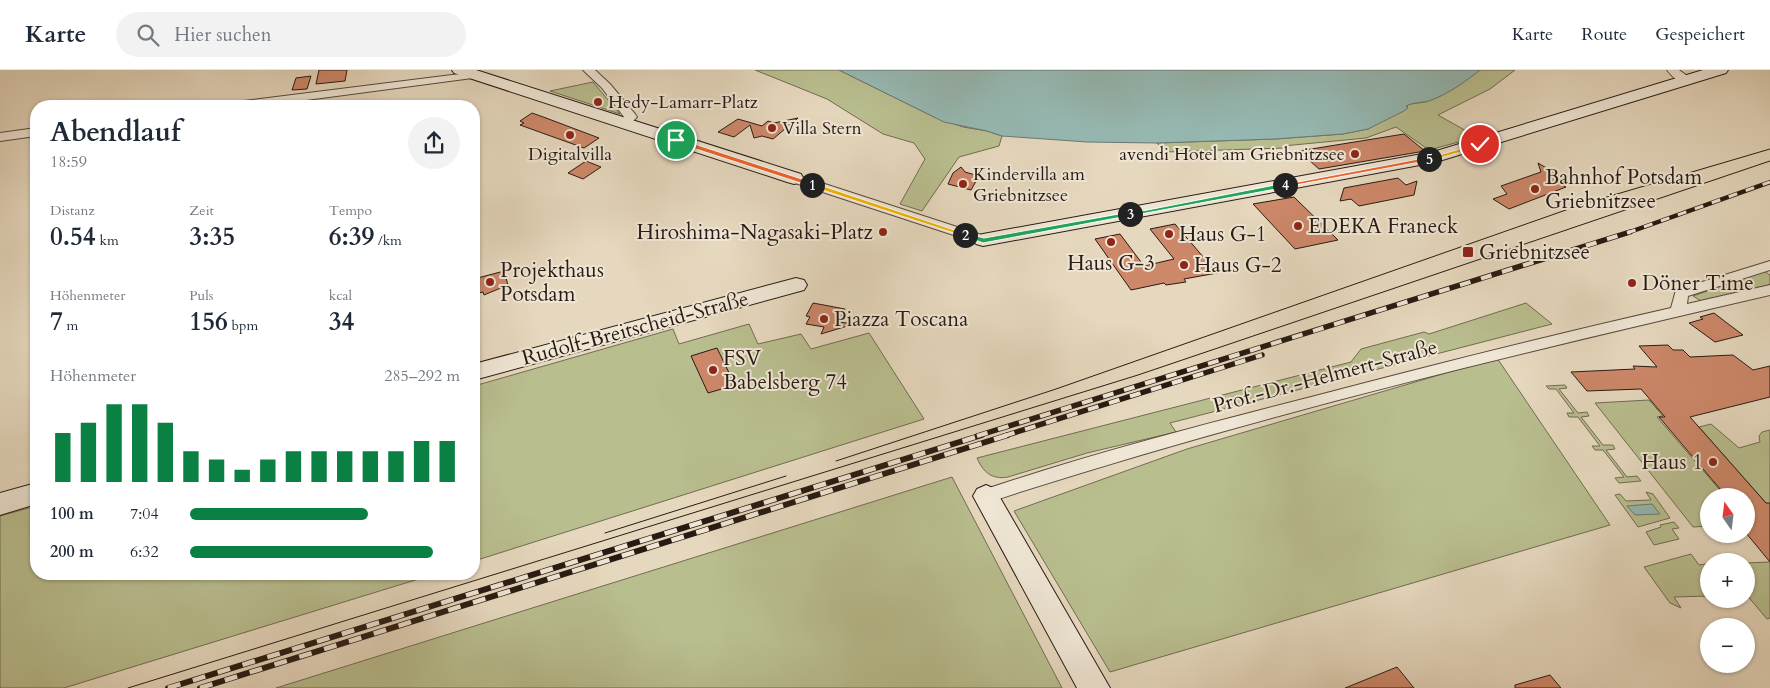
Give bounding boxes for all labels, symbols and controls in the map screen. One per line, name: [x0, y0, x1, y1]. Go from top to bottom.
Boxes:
search box: [116, 12, 466, 57]
text: Karte: [25, 18, 86, 51]
icon: search: [134, 21, 162, 49]
text: Hier suchen: [174, 22, 272, 48]
text: Karte: [1512, 22, 1553, 47]
text: Route: [1581, 22, 1627, 47]
text: Gespeichert: [1655, 22, 1745, 47]
place label: Hedy-Lamarr-Platz: [608, 90, 758, 115]
marker: Hedy-Lamarr-Platz: [592, 96, 604, 108]
text: Abendlauf: [50, 113, 181, 151]
place label: Villa Stern: [782, 116, 863, 141]
button: share: [408, 117, 460, 169]
pin: [655, 119, 697, 161]
marker: Villa Stern: [766, 122, 778, 134]
pin: [1459, 123, 1501, 165]
icon: arrive: [662, 126, 690, 154]
marker: Digitalvilla: [564, 129, 576, 141]
icon: check: [1466, 130, 1494, 158]
place label: Digitalvilla: [528, 142, 612, 167]
place label: avendi Hotel am Griebnitzsee: [1119, 142, 1345, 167]
pin: 5: [1416, 146, 1442, 172]
marker: avendi Hotel am Griebnitzsee: [1349, 148, 1361, 160]
text: 5: [1426, 150, 1433, 169]
text: 18:59: [50, 151, 87, 173]
place label: Kindervilla am Griebnitzsee: [973, 162, 1086, 208]
place label: Bahnhof Potsdam Griebnitzsee: [1545, 163, 1702, 216]
pin: 1: [800, 172, 824, 198]
pin: 4: [1272, 172, 1298, 198]
text: 1: [809, 176, 816, 195]
text: 4: [1282, 176, 1289, 195]
marker: Kindervilla am Griebnitzsee: [957, 178, 969, 190]
marker: Bahnhof Potsdam Griebnitzsee: [1529, 183, 1541, 195]
text: Distanz: [50, 201, 95, 220]
text: Zeit: [189, 201, 214, 220]
text: Tempo: [329, 201, 372, 220]
pin: 3: [1118, 202, 1142, 226]
text: 3: [1127, 205, 1134, 224]
place label: EDEKA Franeck: [1308, 212, 1459, 241]
place label: Hiroshima-Nagasaki-Platz: [637, 218, 874, 247]
text: 0.54: [50, 220, 96, 254]
text: 3:35: [189, 220, 235, 254]
text: 6:39: [329, 220, 374, 254]
place label: Haus G-1: [1179, 220, 1267, 249]
marker: EDEKA Franeck: [1292, 220, 1304, 232]
pin: 2: [952, 222, 978, 248]
marker: Hiroshima-Nagasaki-Platz: [877, 226, 889, 238]
text: 2: [962, 226, 969, 245]
marker: Haus G-1: [1163, 228, 1175, 240]
text: km: [96, 231, 119, 250]
text: /km: [374, 231, 402, 250]
marker: Haus G-3: [1105, 236, 1117, 248]
place label: Griebnitzsee: [1479, 238, 1590, 267]
marker: Griebnitzsee: [1461, 245, 1475, 259]
place label: Haus G-3: [1067, 249, 1155, 278]
place label: Haus G-2: [1194, 251, 1282, 280]
place label: Projekthaus Potsdam: [500, 256, 604, 309]
marker: Haus G-2: [1178, 259, 1190, 271]
place label: Döner Time: [1642, 269, 1754, 298]
marker: Projekthaus Potsdam: [484, 276, 496, 288]
marker: Döner Time: [1626, 277, 1638, 289]
street label: Rudolf-Breitscheid-Straße: [518, 284, 752, 373]
text: Höhenmeter: [50, 286, 125, 305]
text: Puls: [189, 286, 214, 305]
text: kcal: [329, 286, 352, 305]
text: 7: [50, 305, 63, 339]
text: 156: [189, 305, 228, 339]
text: 34: [329, 305, 354, 339]
place label: Piazza Toscana: [834, 305, 968, 334]
marker: Piazza Toscana: [818, 313, 830, 325]
text: m: [63, 316, 78, 335]
text: bpm: [228, 316, 258, 335]
street label: Prof.-Dr.-Helmert-Straße: [1210, 333, 1441, 420]
place label: FSV Babelsberg 74: [723, 344, 847, 397]
marker: FSV Babelsberg 74: [707, 364, 719, 376]
text: Höhenmeter: [50, 365, 136, 387]
text: 285–292 m: [384, 365, 460, 387]
place label: Haus 1: [1641, 448, 1703, 477]
marker: Haus 1: [1707, 456, 1719, 468]
north arrow: [1700, 488, 1755, 542]
map controls: [1700, 488, 1755, 673]
text: 100 m: [50, 503, 94, 525]
text: 7:04: [130, 503, 159, 525]
text: 200 m: [50, 541, 94, 563]
text: 6:32: [130, 541, 159, 563]
button: +: [1700, 553, 1755, 608]
button: −: [1700, 618, 1755, 673]

